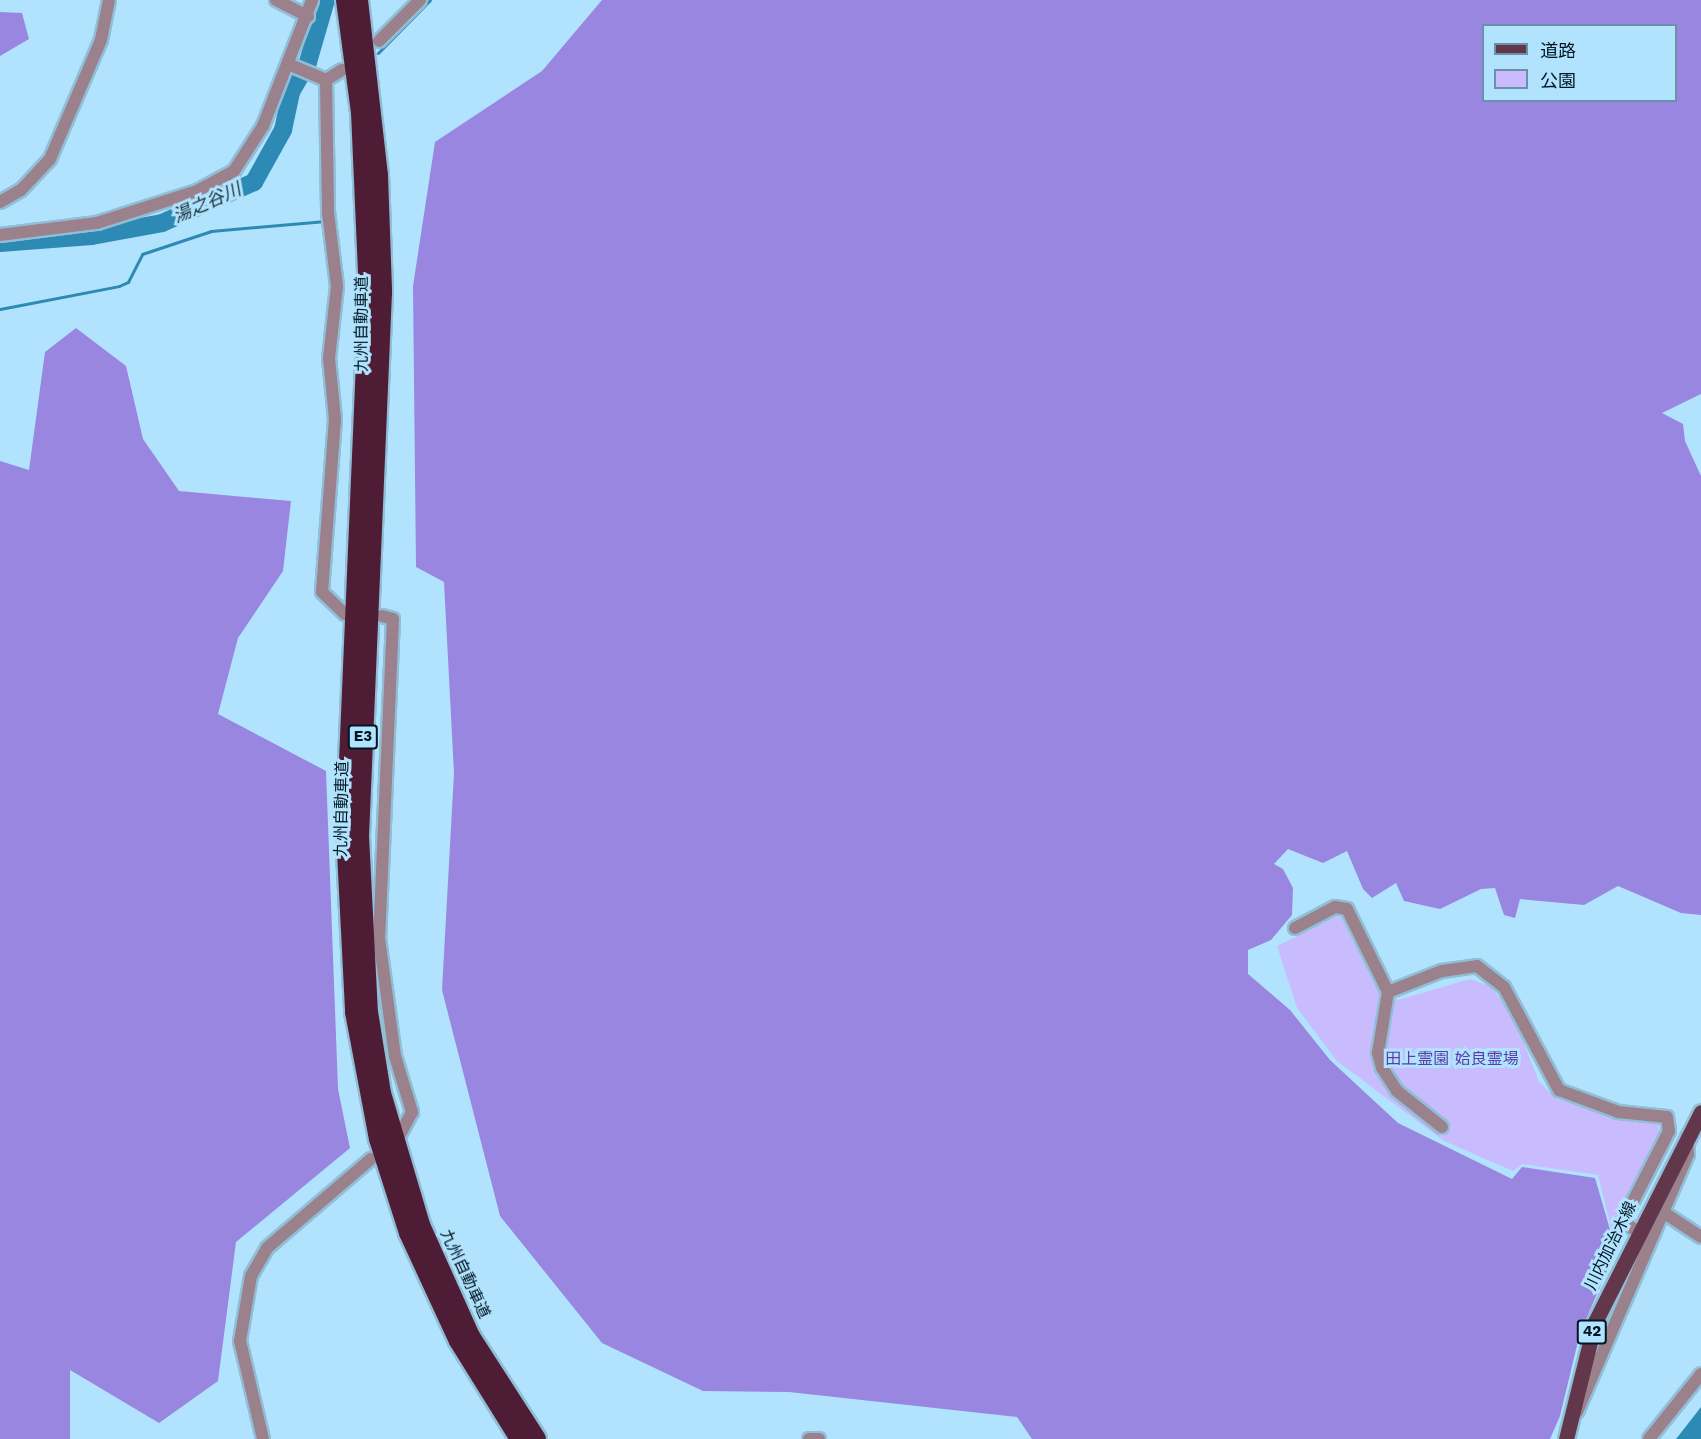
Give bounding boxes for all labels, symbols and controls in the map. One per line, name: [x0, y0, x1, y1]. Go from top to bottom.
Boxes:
legend: [1482, 24, 1677, 102]
text: 道路: [1540, 40, 1576, 61]
text: 公園: [1540, 70, 1576, 91]
water label: 湯之谷川: [170, 178, 244, 228]
street label: 九州自動車道: [352, 276, 372, 372]
road number: E3: [346, 725, 380, 749]
street label: 九州自動車道: [332, 761, 352, 857]
park label: 田上霊園 姶良霊場: [1385, 1049, 1519, 1069]
street label: 川内加治木線: [1581, 1199, 1641, 1293]
street label: 九州自動車道: [436, 1226, 494, 1322]
road number: 42: [1576, 1320, 1608, 1344]

